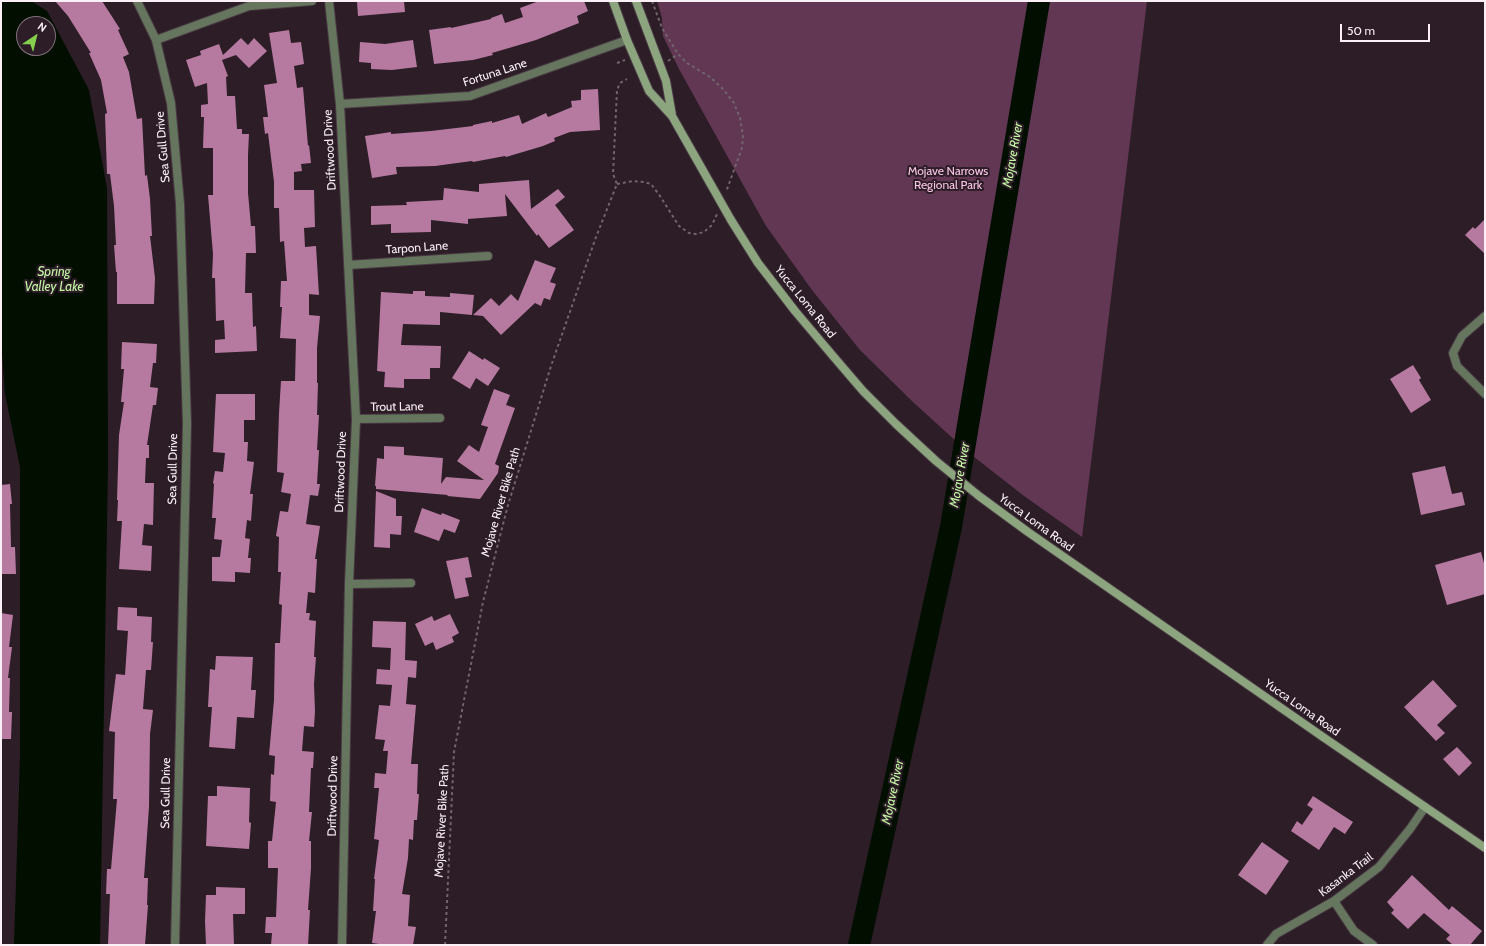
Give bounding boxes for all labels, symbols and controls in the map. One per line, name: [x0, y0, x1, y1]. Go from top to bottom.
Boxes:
north arrow: [16, 16, 56, 56]
scale bar: [1342, 16, 1432, 42]
text: N: [35, 19, 50, 35]
text: 50 m: [1347, 23, 1375, 38]
street label: Fortuna Lane: [461, 56, 529, 90]
street label: Driftwood Drive: [321, 109, 339, 191]
street label: Sea Gull Drive: [153, 111, 173, 183]
water label: Mojave River: [1000, 121, 1026, 189]
park label: Mojave Narrows Regional Park: [908, 164, 988, 192]
street label: Tarpon Lane: [385, 239, 449, 257]
street label: Yucca Loma Road: [771, 263, 839, 341]
water label: Spring Valley Lake: [24, 264, 84, 295]
street label: Trout Lane: [370, 399, 424, 415]
street label: Driftwood Drive: [332, 431, 350, 513]
street label: Sea Gull Drive: [165, 433, 181, 505]
water label: Mojave River: [947, 441, 973, 509]
street label: Mojave River Bike Path: [478, 445, 524, 559]
street label: Yucca Loma Road: [996, 491, 1076, 555]
street label: Yucca Loma Road: [1261, 677, 1343, 739]
street label: Driftwood Drive: [325, 755, 341, 837]
street label: Sea Gull Drive: [158, 757, 174, 829]
water label: Mojave River: [879, 758, 907, 826]
street label: Mojave River Bike Path: [432, 764, 452, 878]
street label: Kasanka Trail: [1316, 850, 1376, 900]

